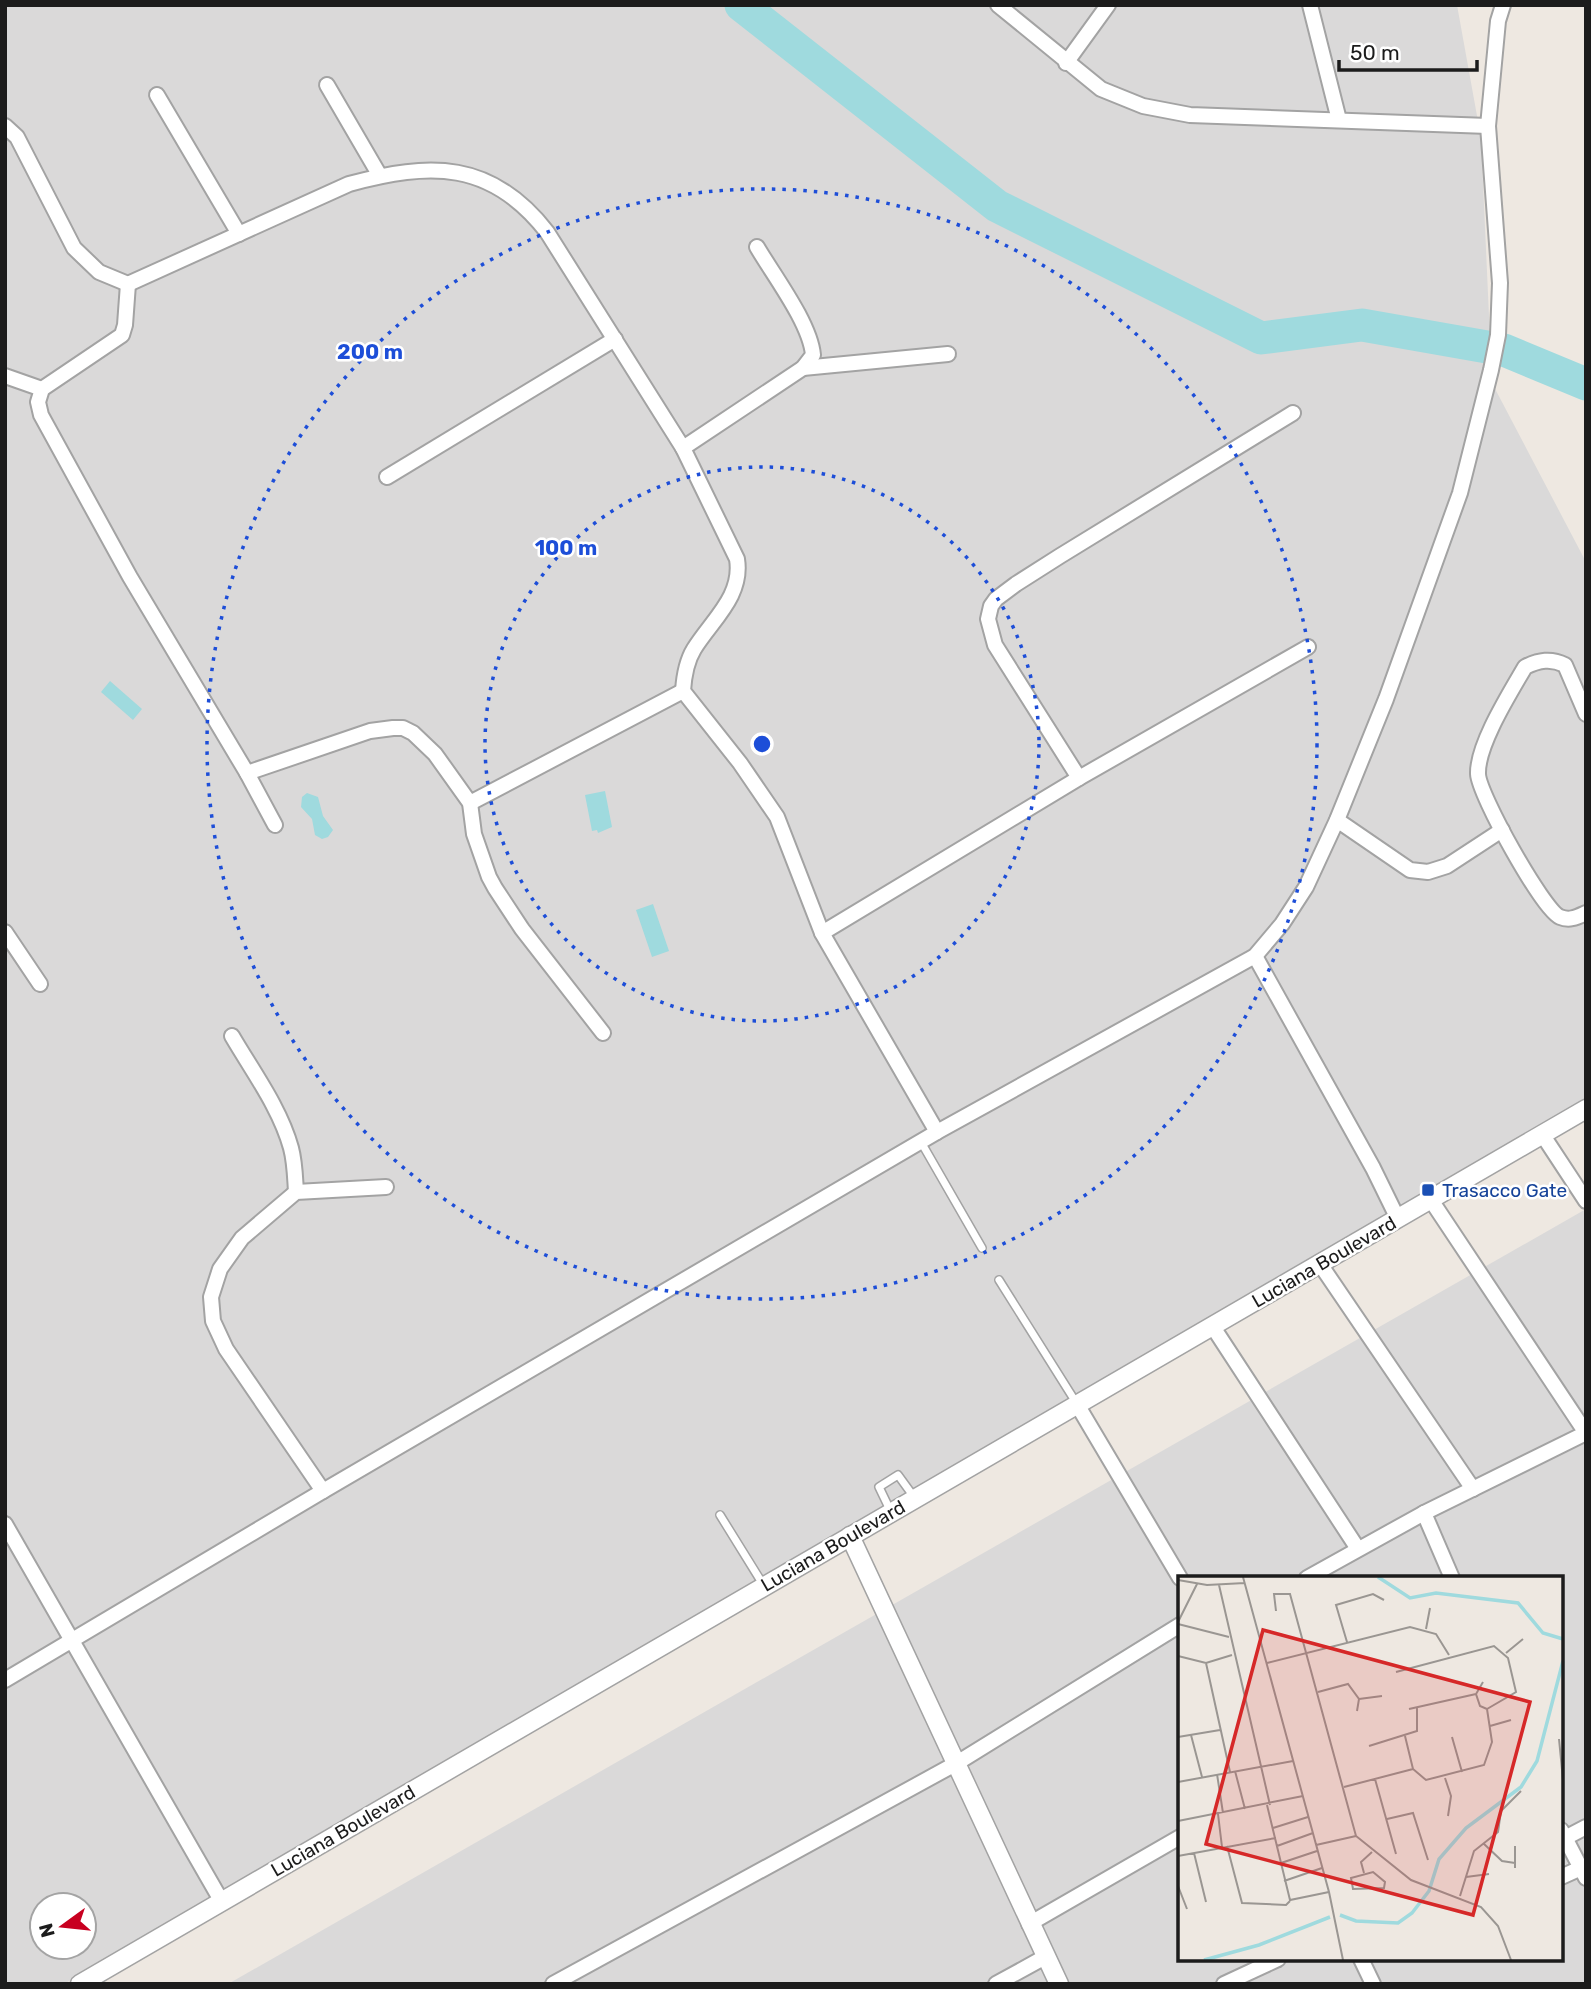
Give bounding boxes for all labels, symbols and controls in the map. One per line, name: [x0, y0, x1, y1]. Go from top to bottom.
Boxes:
scale bar: [1339, 28, 1477, 72]
text: 50 m: [1350, 40, 1400, 65]
text: 200 m: [337, 339, 403, 364]
text: 100 m: [535, 535, 597, 560]
centre of rings: [750, 732, 774, 756]
place label: Trasacco Gate: [1442, 1179, 1567, 1202]
marker: Trasacco Gate: [1420, 1182, 1436, 1198]
street label: Luciana Boulevard: [1248, 1211, 1400, 1313]
street label: Luciana Boulevard: [757, 1495, 909, 1597]
inset map: [1178, 1576, 1563, 1961]
street label: Luciana Boulevard: [267, 1780, 419, 1882]
north arrow: [28, 1891, 98, 1961]
text: N: [34, 1921, 60, 1940]

